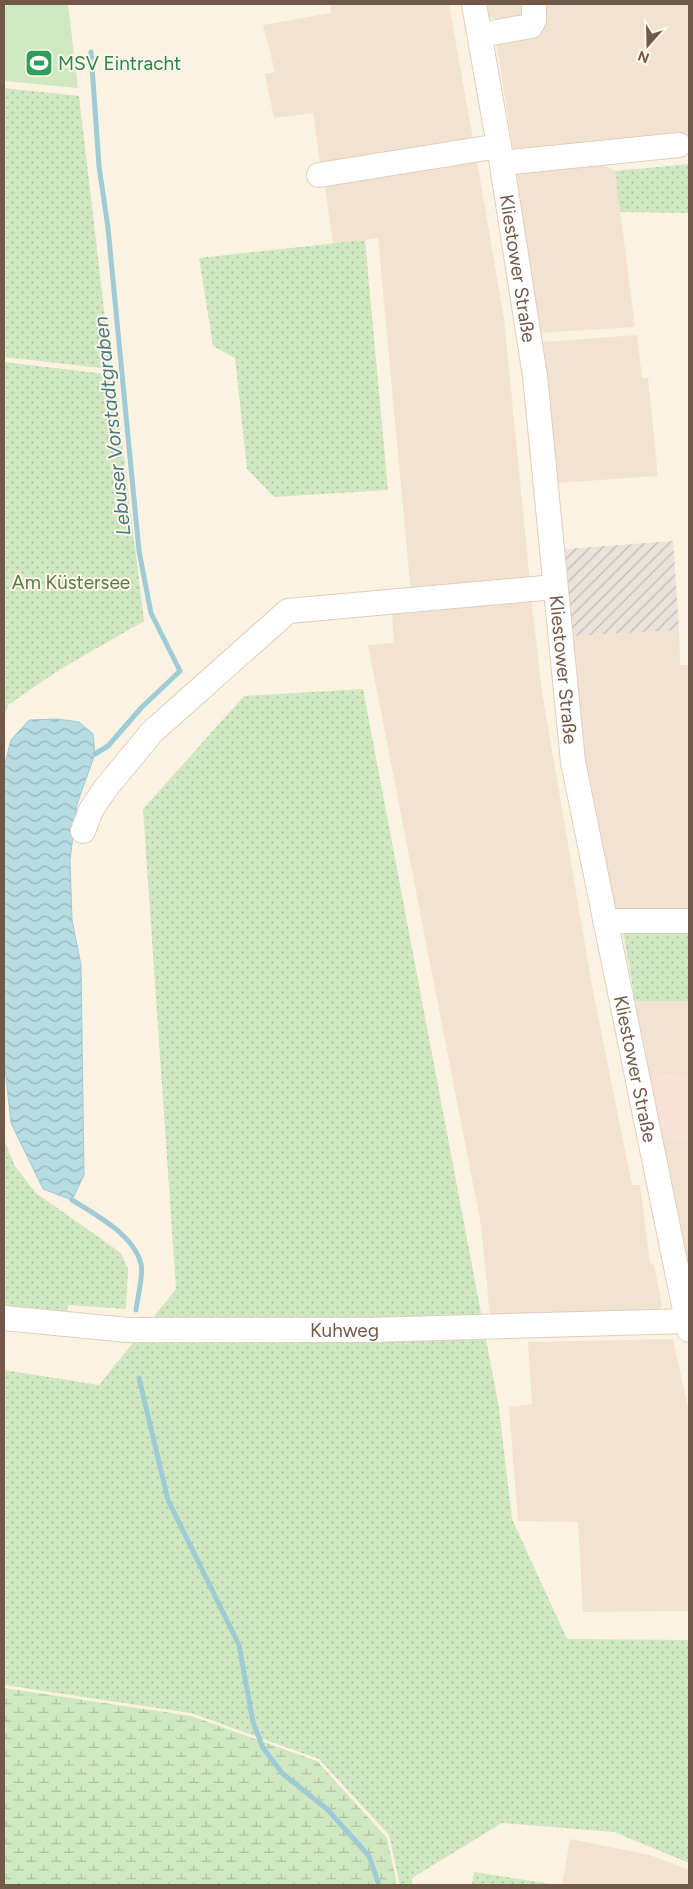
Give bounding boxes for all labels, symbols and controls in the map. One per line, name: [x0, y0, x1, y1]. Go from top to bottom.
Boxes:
north arrow: [623, 20, 673, 70]
text: N: [636, 47, 652, 67]
sports icon: MSV Eintracht: [24, 48, 54, 78]
place label: MSV Eintracht: [58, 52, 181, 75]
street label: Kliestower Straße: [495, 193, 541, 344]
water label: Lebuser Vorstadtgraben: [89, 315, 135, 537]
park label: Am Küstersee: [12, 571, 130, 594]
street label: Kliestower Straße: [545, 594, 582, 745]
street label: Kliestower Straße: [609, 993, 661, 1145]
street label: Kuhweg: [310, 1319, 379, 1342]

